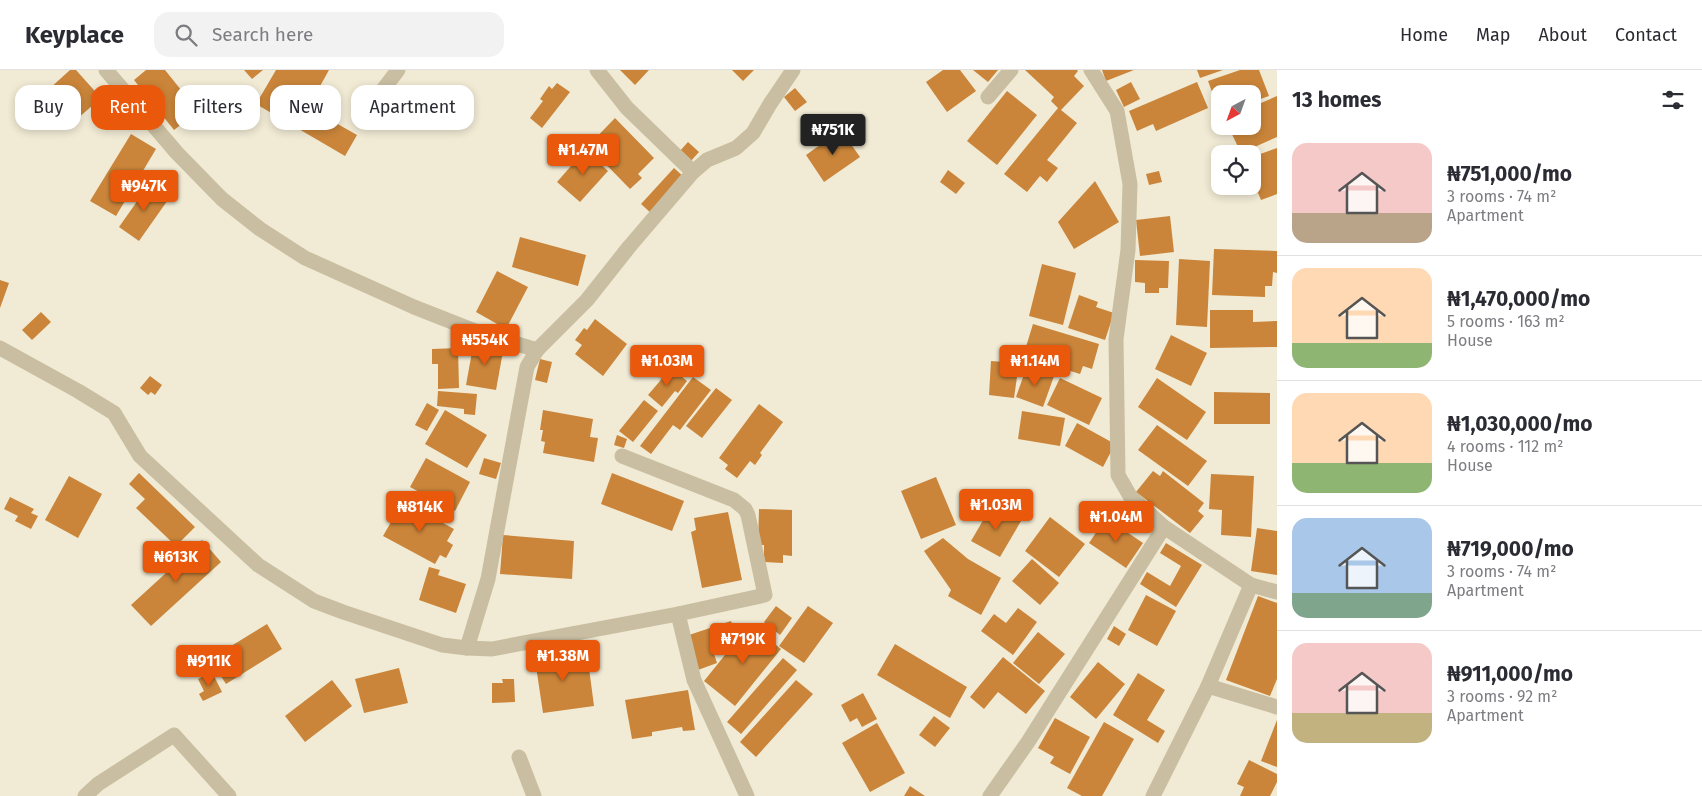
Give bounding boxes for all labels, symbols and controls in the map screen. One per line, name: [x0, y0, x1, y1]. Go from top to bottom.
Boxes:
search box: [154, 12, 504, 57]
text: Keyplace: [25, 21, 124, 49]
icon: search: [172, 21, 200, 49]
text: Search here: [212, 23, 313, 46]
text: Home: [1400, 24, 1448, 46]
text: Map: [1476, 24, 1510, 46]
text: About: [1538, 24, 1587, 46]
text: Contact: [1615, 24, 1677, 46]
chip: Buy: [15, 85, 81, 130]
chip: Rent: [91, 85, 165, 130]
chip: Filters: [175, 85, 260, 130]
chip: New: [270, 85, 341, 130]
chip: Apartment: [351, 85, 474, 130]
north arrow: [1211, 85, 1261, 135]
map controls: [1211, 85, 1261, 195]
icon: filters: [1659, 86, 1687, 114]
text: 13 homes: [1292, 87, 1382, 113]
pin: ₦751K: [798, 114, 868, 156]
text: ₦751K: [811, 120, 855, 139]
pin: ₦1.47M: [542, 134, 624, 176]
text: ₦1.47M: [558, 140, 608, 159]
button: locate: [1211, 145, 1261, 195]
text: ₦751,000/mo: [1447, 161, 1572, 187]
icon: home: [1332, 163, 1392, 223]
pin: ₦947K: [109, 170, 179, 212]
text: ₦947K: [121, 176, 167, 195]
text: 3 rooms · 74 m²: [1447, 187, 1556, 206]
text: Apartment: [1447, 206, 1524, 225]
text: ₦1,470,000/mo: [1447, 286, 1590, 312]
icon: home: [1332, 288, 1392, 348]
text: 5 rooms · 163 m²: [1447, 312, 1565, 331]
pin: ₦554K: [450, 324, 520, 366]
text: ₦554K: [462, 330, 508, 349]
text: House: [1447, 331, 1493, 350]
pin: ₦1.03M: [626, 344, 708, 387]
pin: ₦1.14M: [994, 344, 1076, 387]
text: ₦1.03M: [641, 351, 693, 370]
text: ₦1.14M: [1010, 351, 1060, 370]
text: ₦1,030,000/mo: [1447, 411, 1592, 437]
icon: home: [1332, 413, 1392, 473]
text: 4 rooms · 112 m²: [1447, 437, 1563, 456]
text: House: [1447, 456, 1493, 475]
pin: ₦1.03M: [955, 488, 1037, 531]
pin: ₦814K: [385, 490, 455, 533]
text: ₦1.03M: [970, 495, 1022, 514]
text: ₦814K: [397, 497, 443, 516]
pin: ₦1.04M: [1075, 500, 1157, 543]
text: ₦1.04M: [1090, 507, 1142, 526]
text: ₦719,000/mo: [1447, 536, 1574, 562]
icon: home: [1332, 538, 1392, 598]
pin: ₦613K: [141, 540, 211, 583]
text: ₦613K: [154, 547, 198, 566]
text: 3 rooms · 74 m²: [1447, 562, 1556, 581]
text: Apartment: [1447, 581, 1524, 600]
pin: ₦719K: [708, 622, 778, 665]
text: ₦719K: [721, 629, 765, 648]
pin: ₦1.38M: [522, 640, 604, 682]
pin: ₦911K: [174, 644, 244, 687]
text: ₦1.38M: [537, 646, 589, 665]
text: ₦911K: [187, 651, 231, 670]
text: ₦911,000/mo: [1447, 661, 1573, 687]
icon: home: [1332, 663, 1392, 723]
text: 3 rooms · 92 m²: [1447, 687, 1557, 706]
text: Apartment: [1447, 706, 1524, 725]

